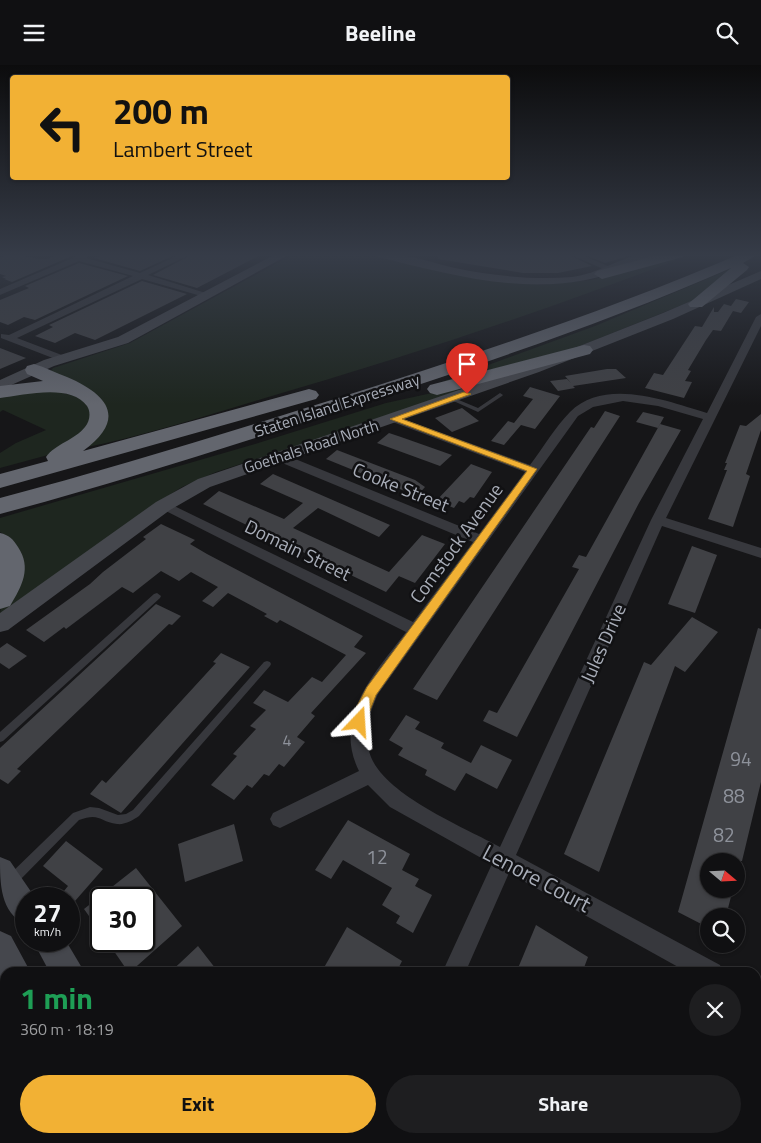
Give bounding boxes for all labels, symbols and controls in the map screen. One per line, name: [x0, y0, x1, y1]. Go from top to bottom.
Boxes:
text: Beeline: [345, 16, 416, 50]
icon: menu: [20, 19, 48, 47]
icon: search: [713, 19, 741, 47]
text: 200 m: [113, 84, 209, 138]
icon: left: [30, 95, 95, 160]
text: Lambert Street: [113, 132, 253, 166]
pin: [446, 343, 488, 394]
icon: arrive: [453, 350, 481, 378]
street label: Staten Island Expressway: [251, 367, 423, 443]
street label: Goethals Road North: [241, 413, 381, 479]
street label: Cooke Street: [349, 454, 454, 519]
street label: Comstock Avenue: [402, 476, 509, 609]
street label: Domain Street: [240, 511, 357, 588]
street label: Jules Drive: [572, 598, 633, 687]
position arrow: [332, 695, 384, 747]
house number: 4: [283, 728, 292, 752]
house number: 94: [730, 744, 752, 773]
house number: 88: [723, 781, 745, 810]
house number: 82: [713, 820, 735, 849]
street label: Lenore Court: [477, 835, 598, 921]
house number: 12: [366, 842, 388, 871]
north arrow: [700, 853, 745, 897]
map controls: [700, 853, 745, 953]
speed limit sign: 30: [90, 887, 155, 952]
text: 27: [33, 894, 62, 932]
button: search: [700, 908, 745, 953]
text: km/h: [34, 922, 61, 941]
text: 1 min: [20, 975, 93, 1021]
button: close: [689, 984, 741, 1036]
text: 360 m · 18:19: [20, 1017, 114, 1041]
button: Exit: [20, 1075, 376, 1133]
button: Share: [386, 1075, 741, 1133]

